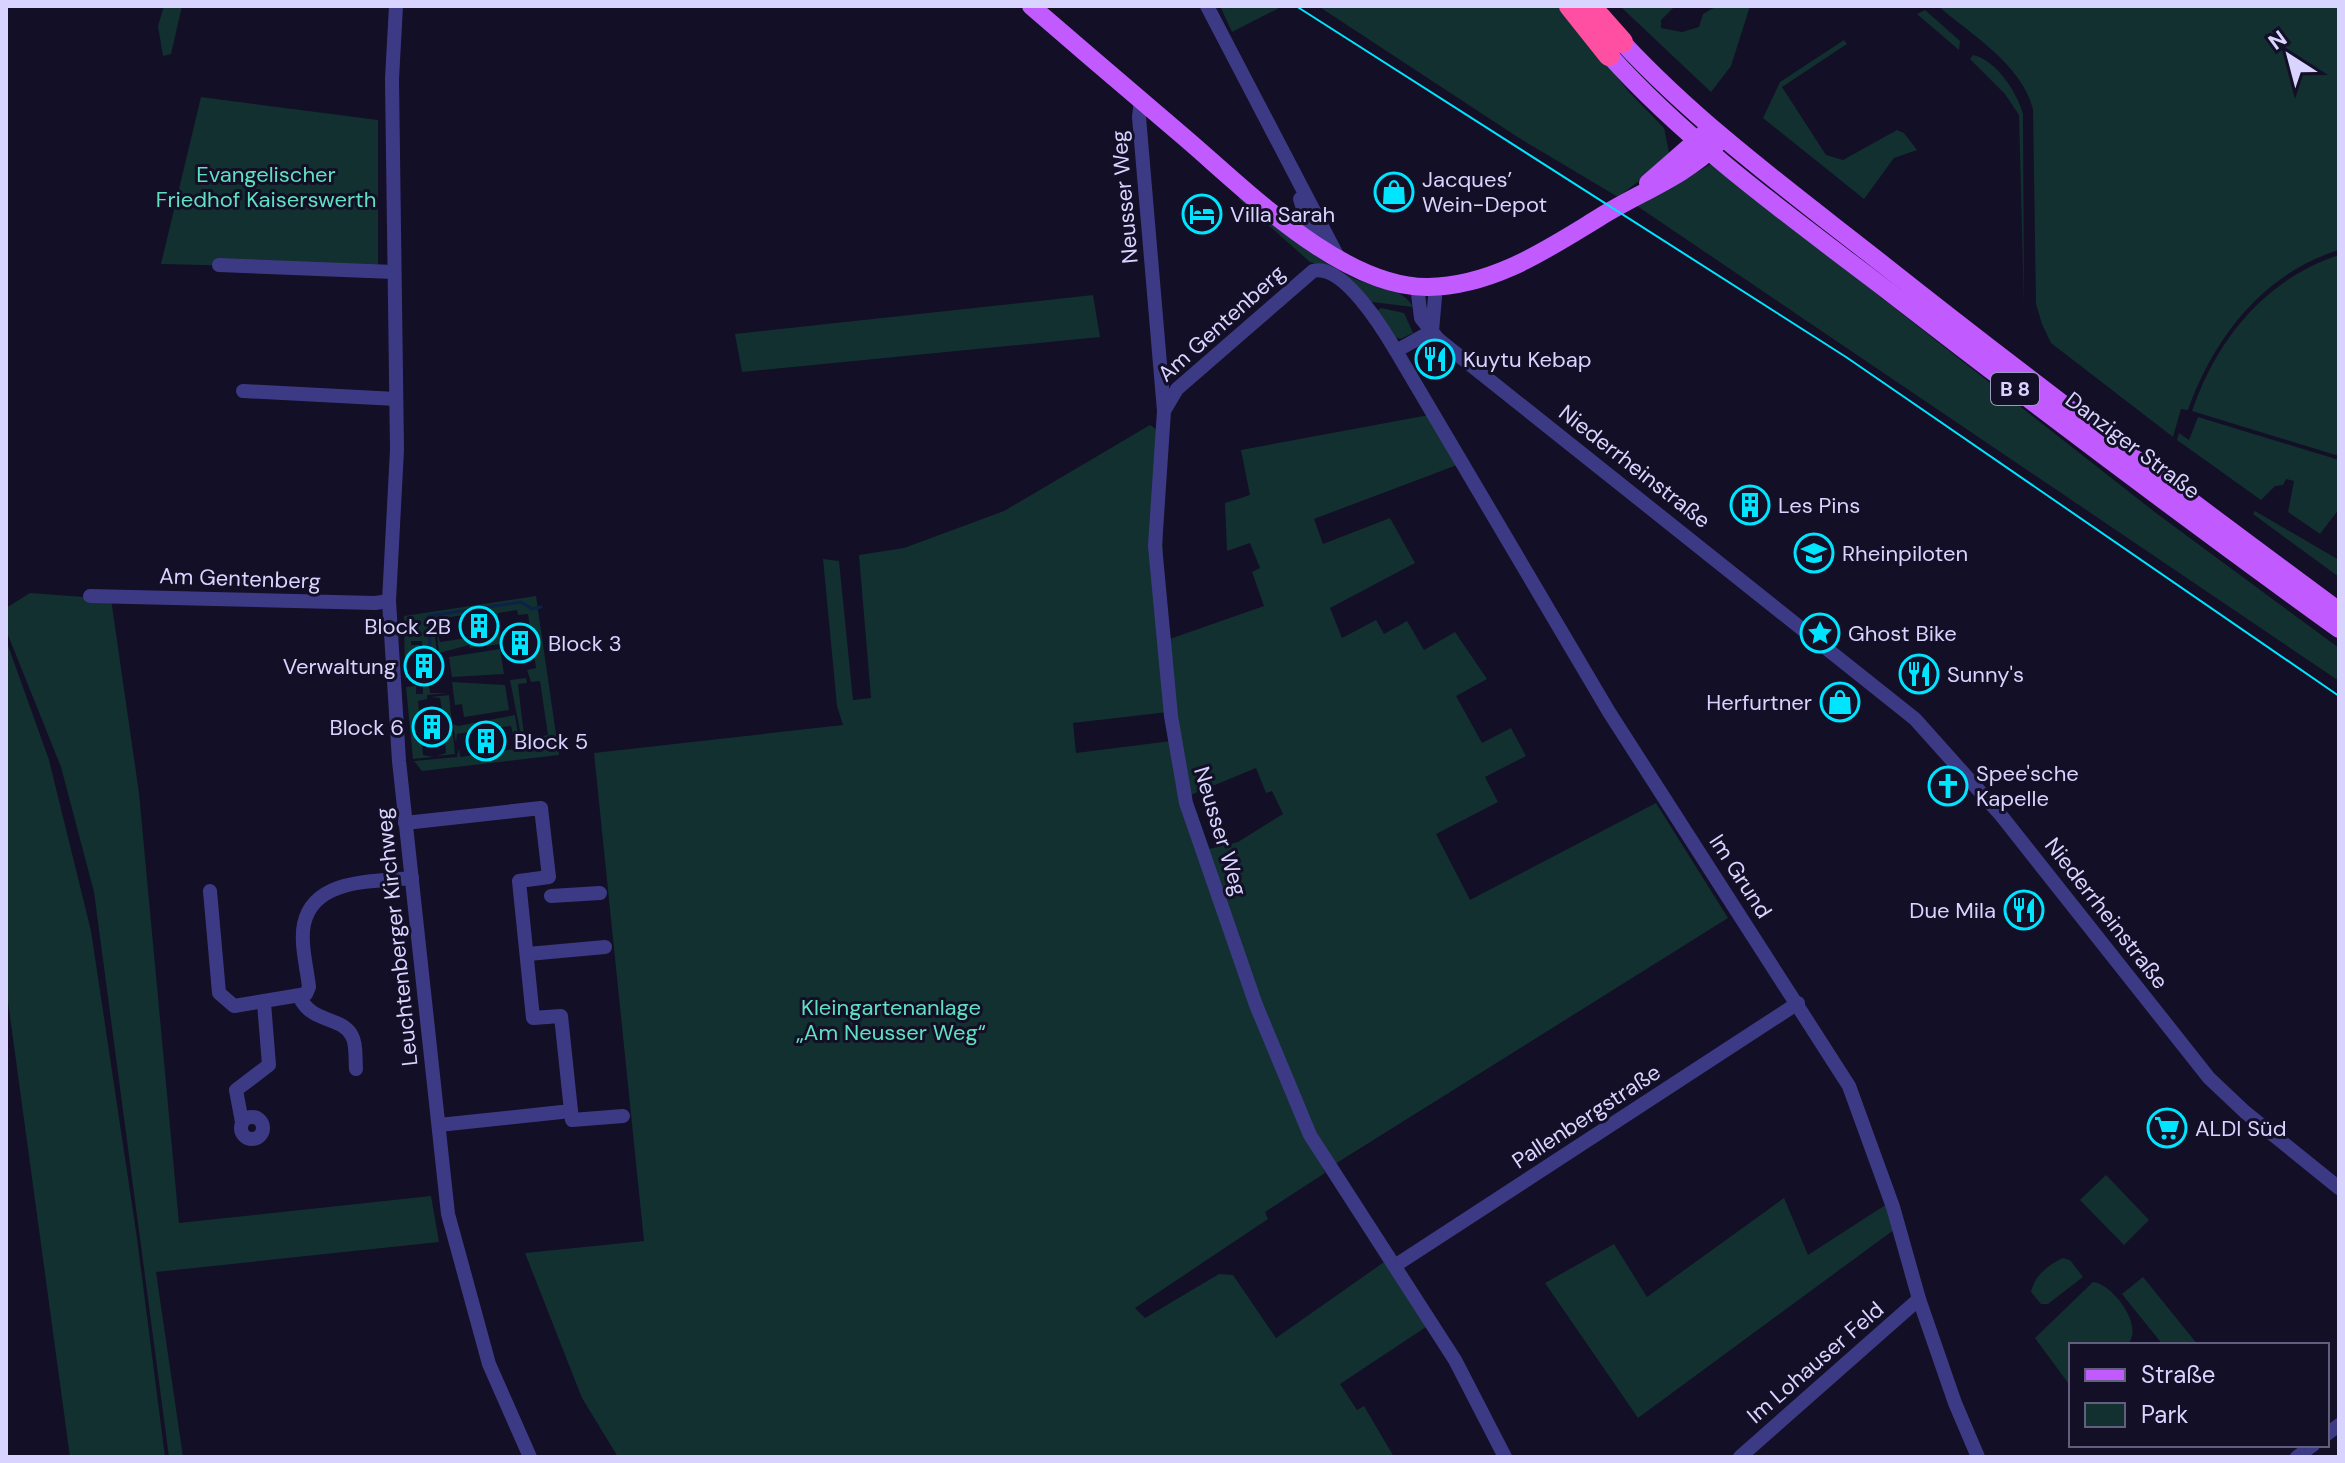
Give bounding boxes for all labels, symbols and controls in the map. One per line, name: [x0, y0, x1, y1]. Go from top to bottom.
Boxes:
north arrow: [2249, 16, 2329, 96]
text: N: [2263, 24, 2293, 57]
street label: Neusser Weg: [1104, 129, 1145, 265]
park label: Evangelischer Friedhof Kaiserswerth: [156, 160, 376, 214]
place label: Jacques’ Wein-Depot: [1422, 165, 1547, 219]
shop icon: Jacques’ Wein-Depot: [1373, 171, 1415, 213]
hotel icon: Villa Sarah: [1181, 193, 1223, 235]
place label: Villa Sarah: [1230, 200, 1335, 229]
street label: Am Gentenberg: [1152, 258, 1291, 388]
restaurant icon: Kuytu Kebap: [1414, 338, 1456, 380]
place label: Kuytu Kebap: [1463, 345, 1592, 374]
road number: B 8: [1991, 373, 2039, 405]
street label: Danziger Straße: [2059, 385, 2206, 506]
street label: Niederrheinstraße: [1553, 398, 1716, 535]
building icon: Les Pins: [1729, 484, 1771, 526]
place label: Les Pins: [1778, 491, 1860, 520]
school or university icon: Rheinpiloten: [1793, 532, 1835, 574]
place label: Rheinpiloten: [1842, 539, 1968, 568]
street label: Am Gentenberg: [159, 561, 321, 596]
building icon: Block 2B: [458, 605, 500, 647]
place label: Block 2B: [364, 612, 451, 641]
place icon: Ghost Bike: [1799, 612, 1841, 654]
place label: Ghost Bike: [1848, 619, 1957, 648]
building icon: Block 3: [499, 622, 541, 664]
place label: Block 3: [548, 629, 622, 658]
building icon: Verwaltung: [403, 645, 445, 687]
place label: Verwaltung: [283, 652, 396, 681]
restaurant icon: Sunny's: [1898, 653, 1940, 695]
place label: Sunny's: [1947, 660, 2024, 689]
shop icon: Herfurtner: [1819, 681, 1861, 723]
place label: Herfurtner: [1706, 688, 1812, 717]
building icon: Block 6: [411, 706, 453, 748]
place label: Block 6: [329, 713, 404, 742]
building icon: Block 5: [465, 720, 507, 762]
place label: Block 5: [514, 727, 588, 756]
place label: Spee'sche Kapelle: [1976, 759, 2079, 813]
street label: Neusser Weg: [1187, 763, 1254, 899]
church icon: Spee'sche Kapelle: [1927, 765, 1969, 807]
street label: Leuchtenberger Kirchweg: [369, 806, 424, 1068]
street label: Im Grund: [1703, 829, 1778, 924]
street label: Niederrheinstraße: [2038, 832, 2175, 995]
restaurant icon: Due Mila: [2003, 889, 2045, 931]
place label: Due Mila: [1909, 896, 1996, 925]
park label: Kleingartenanlage „Am Neusser Weg“: [796, 993, 986, 1047]
street label: Pallenbergstraße: [1506, 1058, 1666, 1175]
supermarket icon: ALDI Süd: [2146, 1107, 2188, 1149]
place label: ALDI Süd: [2195, 1114, 2287, 1143]
street label: Im Lohauser Feld: [1741, 1295, 1890, 1430]
legend: [2069, 1343, 2329, 1447]
text: Straße: [2141, 1359, 2215, 1390]
text: Park: [2141, 1399, 2188, 1430]

